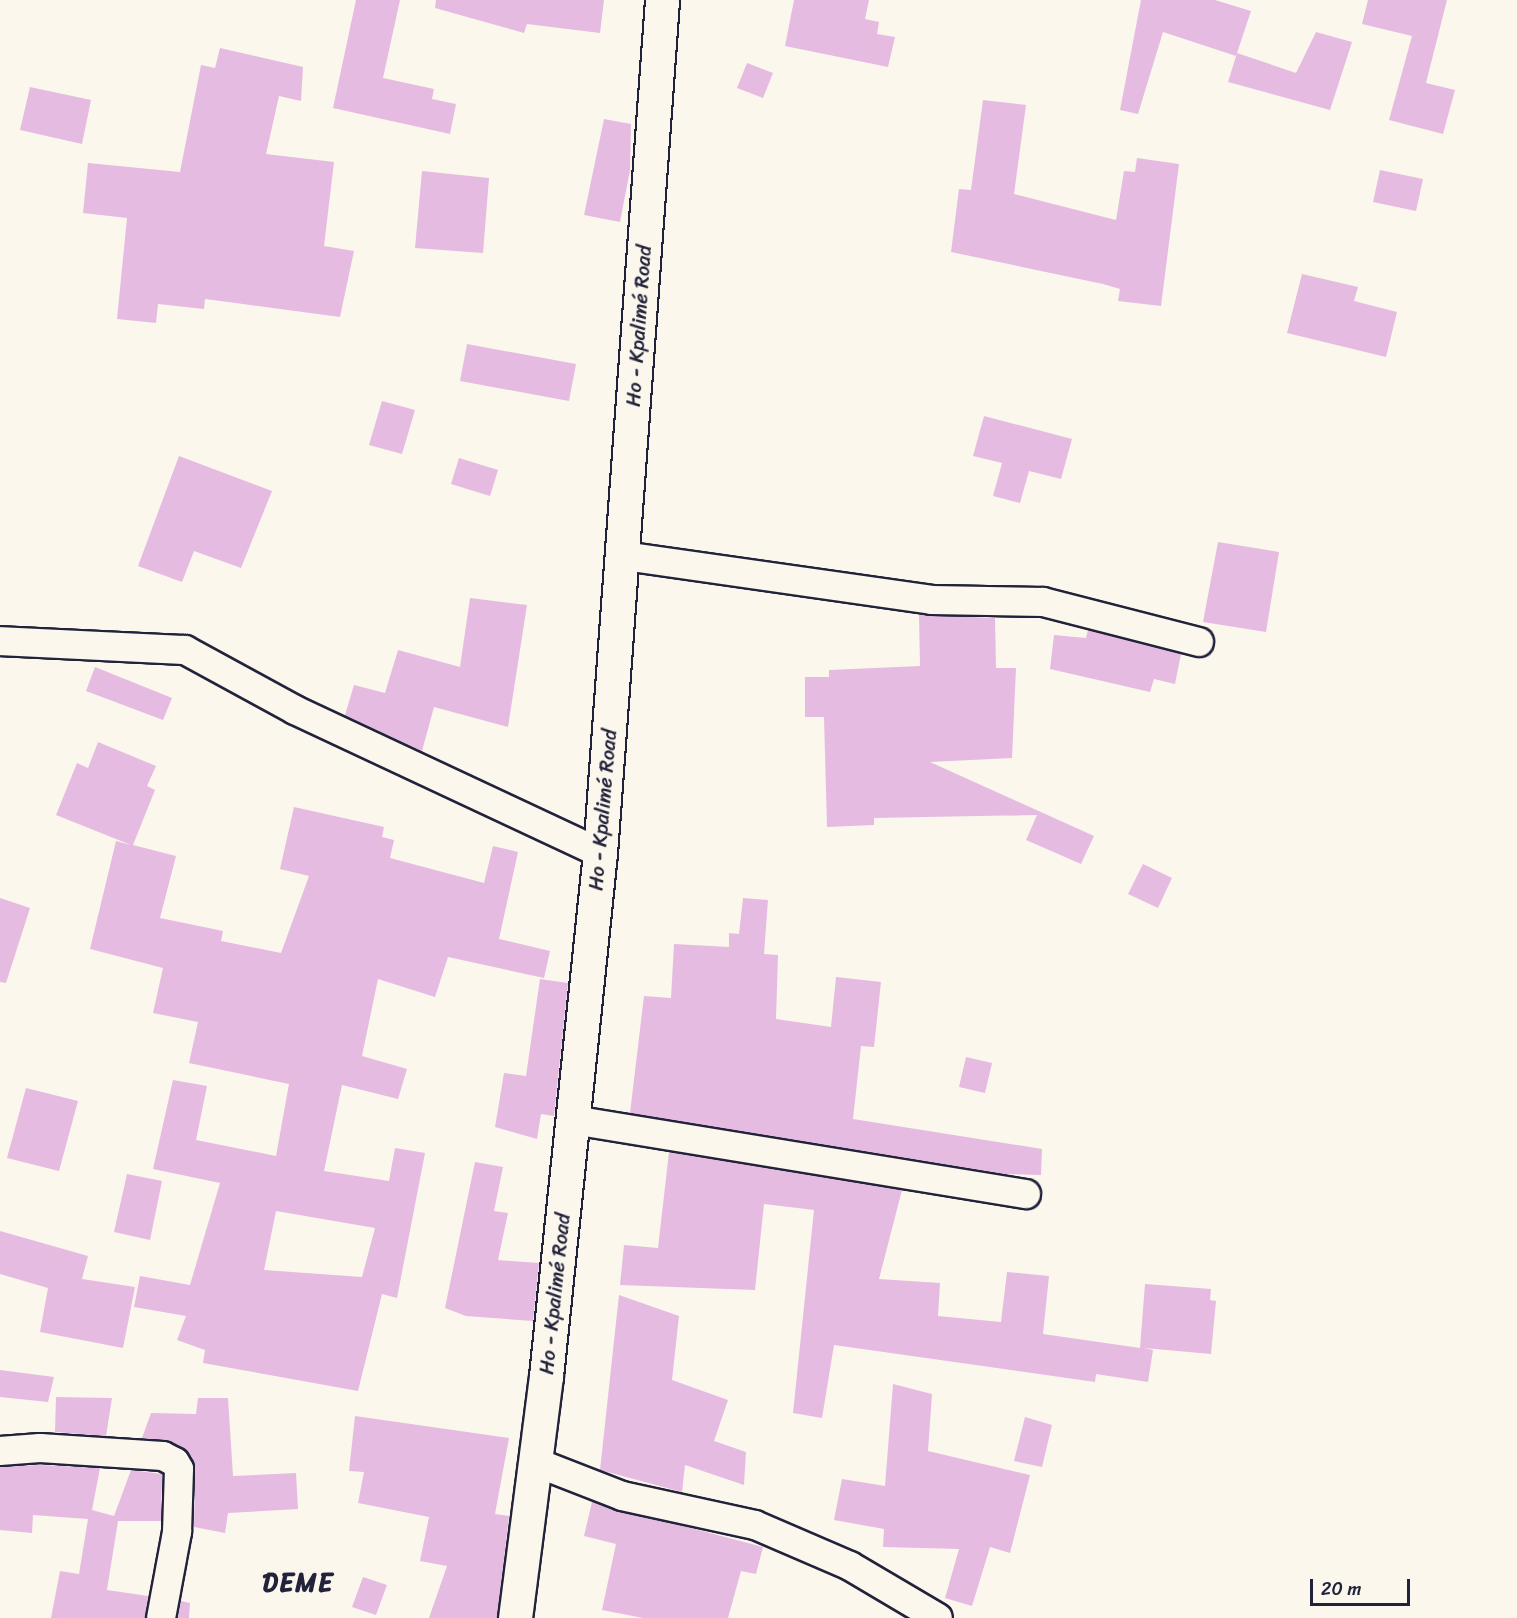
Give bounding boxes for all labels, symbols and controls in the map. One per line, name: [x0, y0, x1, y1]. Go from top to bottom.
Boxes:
street label: Ho - Kpalimé Road: [621, 245, 657, 407]
street label: Ho - Kpalimé Road: [584, 728, 622, 892]
street label: Ho - Kpalimé Road: [535, 1212, 575, 1376]
district label: DEME: [262, 1567, 334, 1599]
scale bar: [1313, 1567, 1414, 1605]
text: 20 m: [1321, 1573, 1361, 1605]

